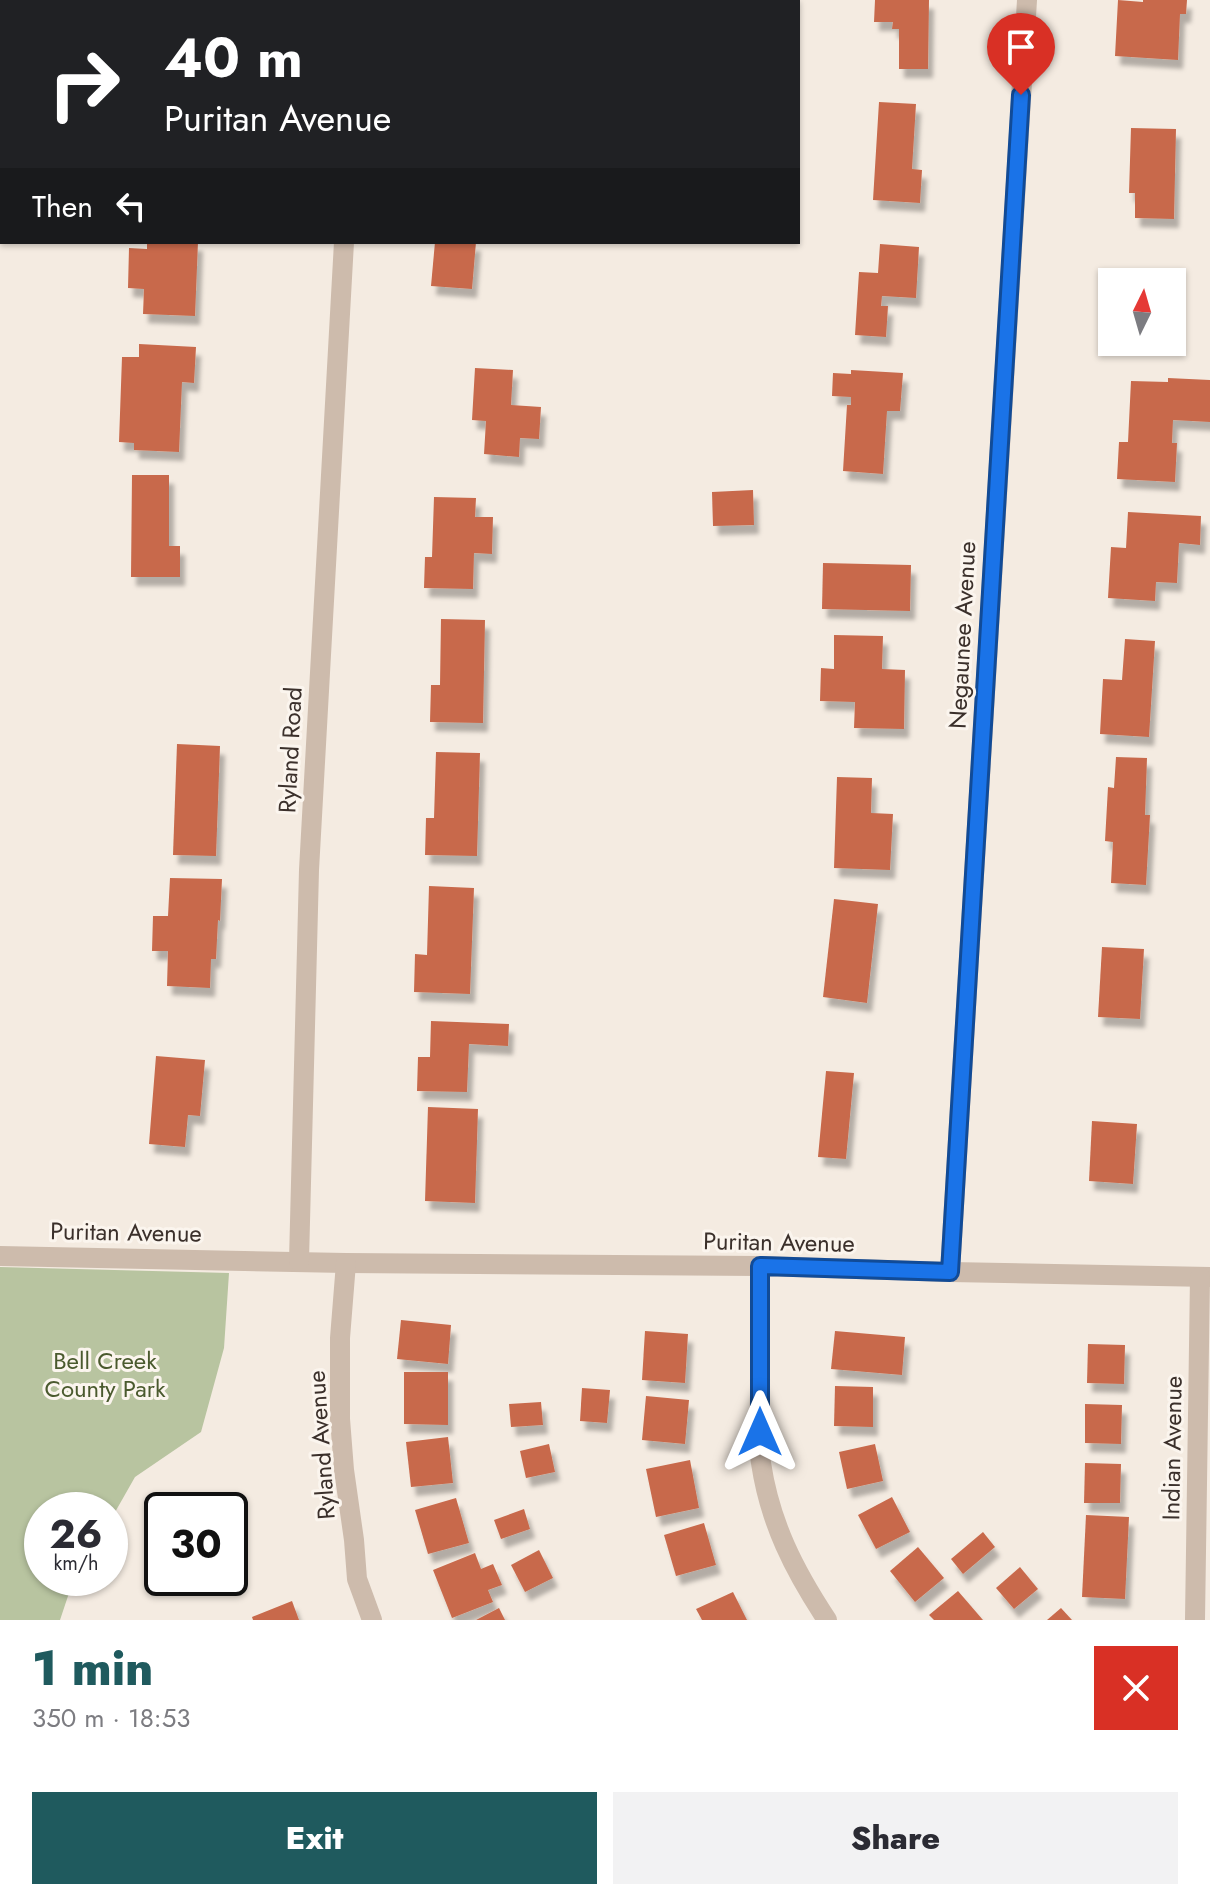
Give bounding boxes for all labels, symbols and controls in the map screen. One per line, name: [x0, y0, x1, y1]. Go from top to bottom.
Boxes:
pin: [987, 13, 1055, 95]
text: 40 m: [164, 17, 303, 98]
icon: arrive: [999, 25, 1043, 69]
icon: right: [32, 32, 136, 136]
text: Puritan Avenue: [164, 92, 391, 144]
icon: left: [109, 184, 153, 228]
text: Then: [32, 185, 93, 228]
north arrow: [1098, 268, 1186, 356]
map controls: [1098, 268, 1186, 356]
street label: Negaunee Avenue: [940, 540, 984, 730]
street label: Ryland Road: [269, 686, 311, 814]
street label: Puritan Avenue: [50, 1213, 202, 1251]
street label: Puritan Avenue: [703, 1223, 855, 1261]
park label: Bell Creek County Park: [44, 1343, 166, 1406]
street label: Ryland Avenue: [298, 1369, 344, 1521]
street label: Indian Avenue: [1153, 1375, 1191, 1521]
position arrow: [718, 1390, 802, 1474]
speed limit sign: 30: [144, 1492, 248, 1596]
text: 26: [50, 1505, 103, 1563]
text: km/h: [53, 1549, 99, 1578]
text: 1 min: [32, 1634, 153, 1703]
button: close: [1094, 1646, 1178, 1730]
text: 350 m · 18:53: [32, 1699, 191, 1737]
button: Exit: [32, 1792, 597, 1884]
button: Share: [613, 1792, 1178, 1884]

